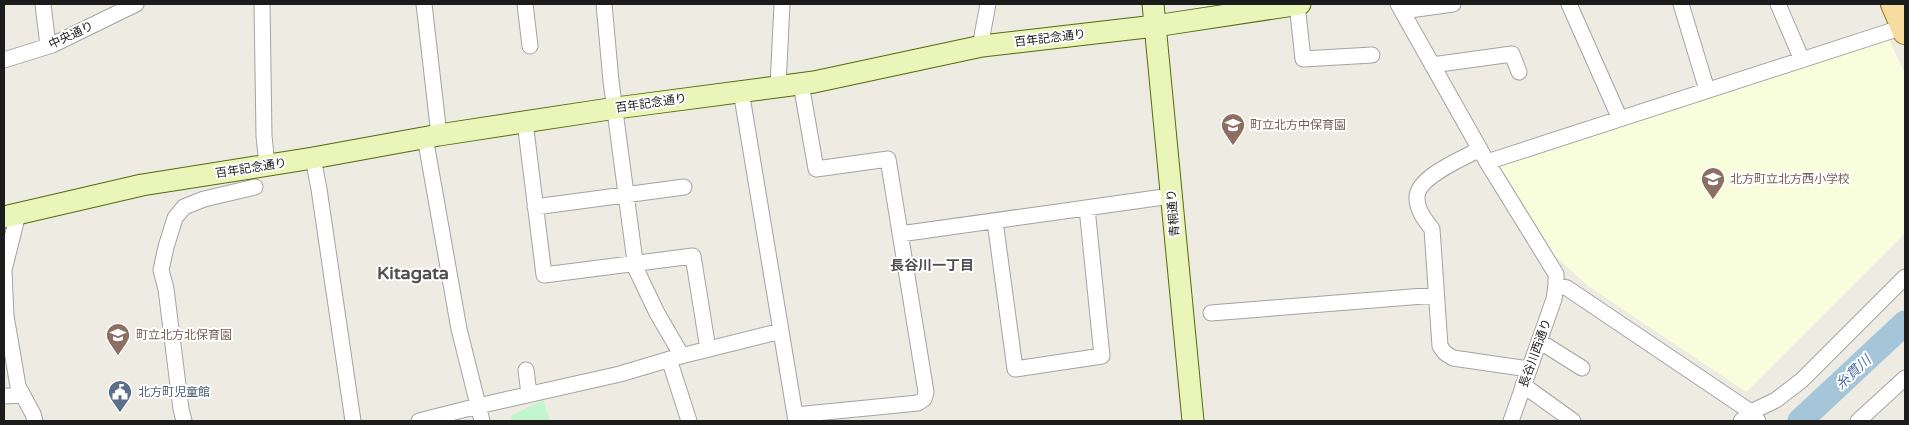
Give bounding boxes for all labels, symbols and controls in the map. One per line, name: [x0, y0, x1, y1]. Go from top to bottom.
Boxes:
street label: 中央通り: [46, 19, 96, 51]
street label: 百年記念通り: [1013, 27, 1087, 49]
street label: 百年記念通り: [614, 91, 688, 115]
school or university icon: 町立北方中保育園: [1220, 112, 1246, 146]
place label: 町立北方中保育園: [1250, 118, 1346, 132]
street label: 百年記念通り: [214, 155, 288, 181]
school or university icon: 北方町立北方西小学校: [1700, 166, 1726, 200]
place label: 北方町立北方西小学校: [1730, 172, 1850, 186]
street label: 青桐通り: [1164, 188, 1182, 238]
district label: 長谷川一丁目: [890, 257, 974, 274]
district label: Kitagata: [377, 262, 449, 284]
street label: 長谷川西通り: [1516, 317, 1554, 389]
school or university icon: 町立北方北保育園: [105, 322, 131, 356]
place label: 町立北方北保育園: [136, 328, 232, 342]
water label: 糸貫川: [1832, 350, 1876, 393]
public building icon: 北方町児童館: [107, 379, 133, 413]
place label: 北方町児童館: [138, 385, 210, 399]

